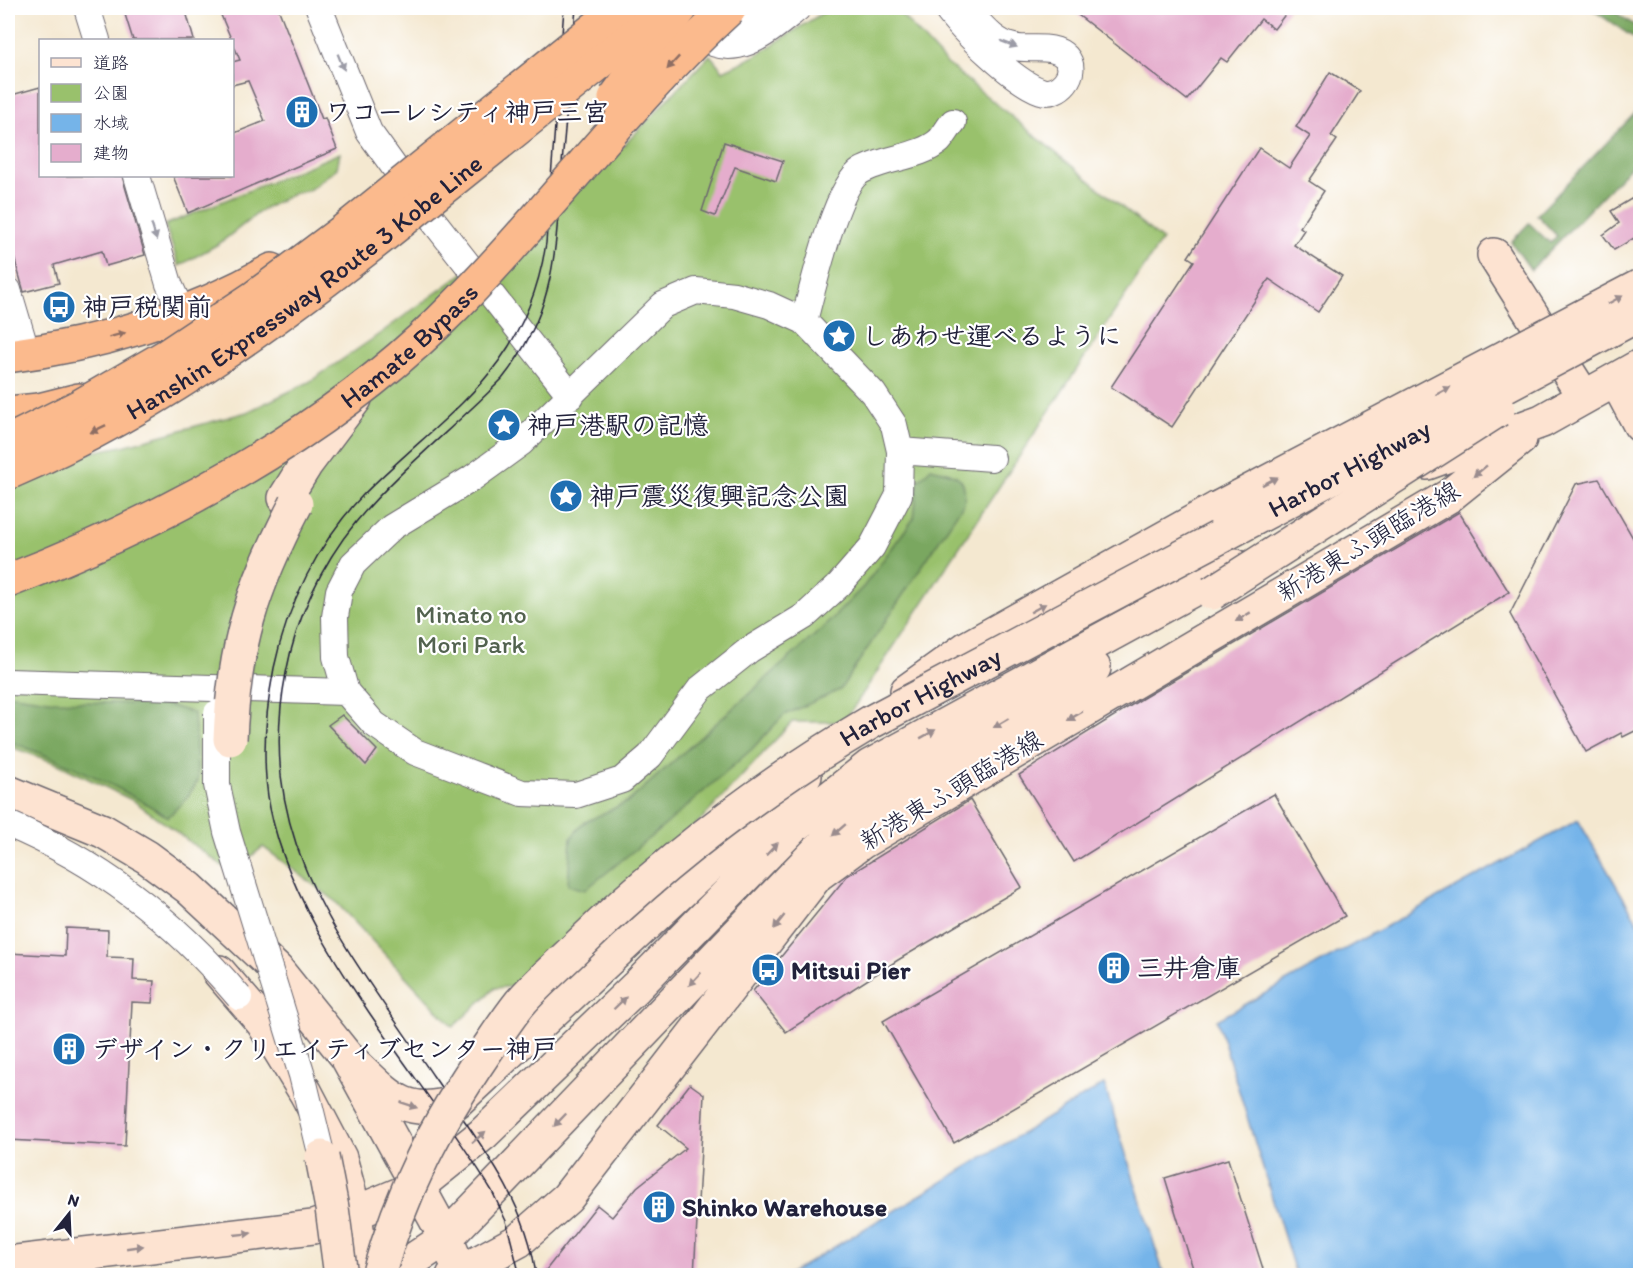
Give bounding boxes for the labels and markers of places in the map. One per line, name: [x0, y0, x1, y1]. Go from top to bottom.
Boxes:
building icon: ワコーレシティ神戸三宮: [284, 94, 320, 130]
place label: ワコーレシティ神戸三宮: [325, 96, 608, 128]
bus stop icon: 神戸税関前: [41, 289, 77, 325]
place label: 神戸税関前: [82, 291, 212, 323]
place icon: しあわせ運べるように: [821, 318, 857, 354]
place label: しあわせ運べるように: [862, 320, 1122, 352]
place icon: 神戸港駅の記憶: [486, 407, 522, 443]
place label: 神戸港駅の記憶: [527, 409, 709, 441]
place icon: 神戸震災復興記念公園: [548, 478, 584, 514]
place label: 神戸震災復興記念公園: [589, 480, 849, 512]
building icon: 三井倉庫: [1096, 950, 1132, 986]
bus stop icon: Mitsui Pier: [750, 952, 786, 988]
place label: 三井倉庫: [1137, 952, 1241, 984]
place label: Mitsui Pier: [791, 954, 911, 986]
building icon: デザイン・クリエイティブセンター神戸: [51, 1031, 87, 1067]
place label: デザイン・クリエイティブセンター神戸: [92, 1033, 557, 1065]
building icon: Shinko Warehouse: [641, 1189, 677, 1225]
place label: Shinko Warehouse: [682, 1191, 887, 1223]

